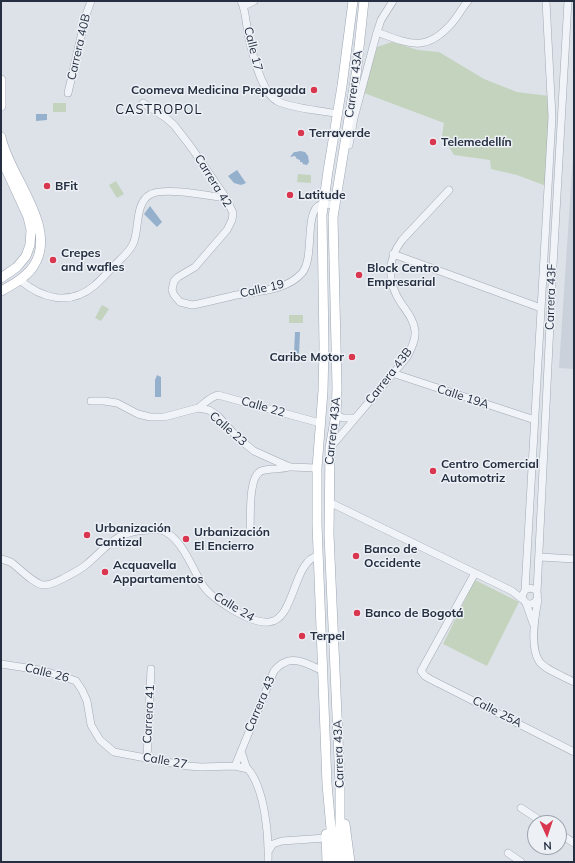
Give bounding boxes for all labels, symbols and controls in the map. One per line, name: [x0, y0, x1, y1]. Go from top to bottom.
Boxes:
street label: Carrera 40B: [64, 12, 94, 82]
street label: Calle 17: [241, 25, 265, 73]
street label: Carrera 43A: [342, 49, 366, 119]
place label: Coomeva Medicina Prepagada: [131, 83, 306, 97]
marker: Coomeva Medicina Prepagada: [309, 85, 319, 95]
district label: CASTROPOL: [115, 102, 203, 118]
place label: Terraverde: [309, 126, 370, 140]
marker: Terraverde: [296, 128, 306, 138]
place label: Telemedellín: [441, 135, 512, 149]
marker: Telemedellín: [428, 137, 438, 147]
street label: Carrera 42: [191, 152, 235, 210]
place label: BFit: [55, 179, 78, 193]
marker: BFit: [42, 181, 52, 191]
place label: Latitude: [298, 188, 346, 202]
marker: Latitude: [285, 190, 295, 200]
place label: Crepes and wafles: [61, 246, 124, 274]
marker: Crepes and wafles: [48, 255, 58, 265]
place label: Block Centro Empresarial: [367, 261, 439, 289]
street label: Carrera 43F: [543, 264, 559, 330]
marker: Block Centro Empresarial: [354, 270, 364, 280]
street label: Calle 19: [238, 277, 286, 301]
street label: Carrera 43B: [363, 345, 415, 407]
place label: Caribe Motor: [270, 350, 344, 364]
marker: Caribe Motor: [347, 352, 357, 362]
street label: Calle 19A: [435, 382, 491, 412]
street label: Calle 22: [239, 394, 287, 420]
street label: Carrera 43A: [322, 396, 344, 466]
street label: Calle 23: [206, 409, 250, 449]
place label: Centro Comercial Automotriz: [441, 457, 539, 485]
marker: Centro Comercial Automotriz: [428, 466, 438, 476]
place label: Urbanización Cantizal: [95, 521, 171, 549]
place label: Urbanización El Encierro: [194, 525, 270, 553]
marker: Urbanización Cantizal: [82, 530, 92, 540]
marker: Urbanización El Encierro: [181, 534, 191, 544]
place label: Banco de Occidente: [364, 542, 421, 570]
marker: Banco de Occidente: [351, 551, 361, 561]
place label: Acquavella Appartamentos: [113, 558, 204, 586]
marker: Acquavella Appartamentos: [100, 567, 110, 577]
street label: Calle 24: [211, 589, 257, 625]
place label: Banco de Bogotá: [365, 606, 463, 620]
marker: Banco de Bogotá: [352, 608, 362, 618]
place label: Terpel: [310, 629, 345, 643]
marker: Terpel: [297, 631, 307, 641]
street label: Calle 26: [23, 661, 71, 685]
street label: Carrera 43: [242, 674, 278, 734]
street label: Carrera 41: [140, 684, 158, 744]
street label: Calle 25A: [470, 693, 524, 731]
street label: Carrera 43A: [331, 720, 347, 788]
street label: Calle 27: [142, 750, 188, 772]
north arrow: [527, 815, 567, 855]
text: N: [543, 839, 552, 853]

